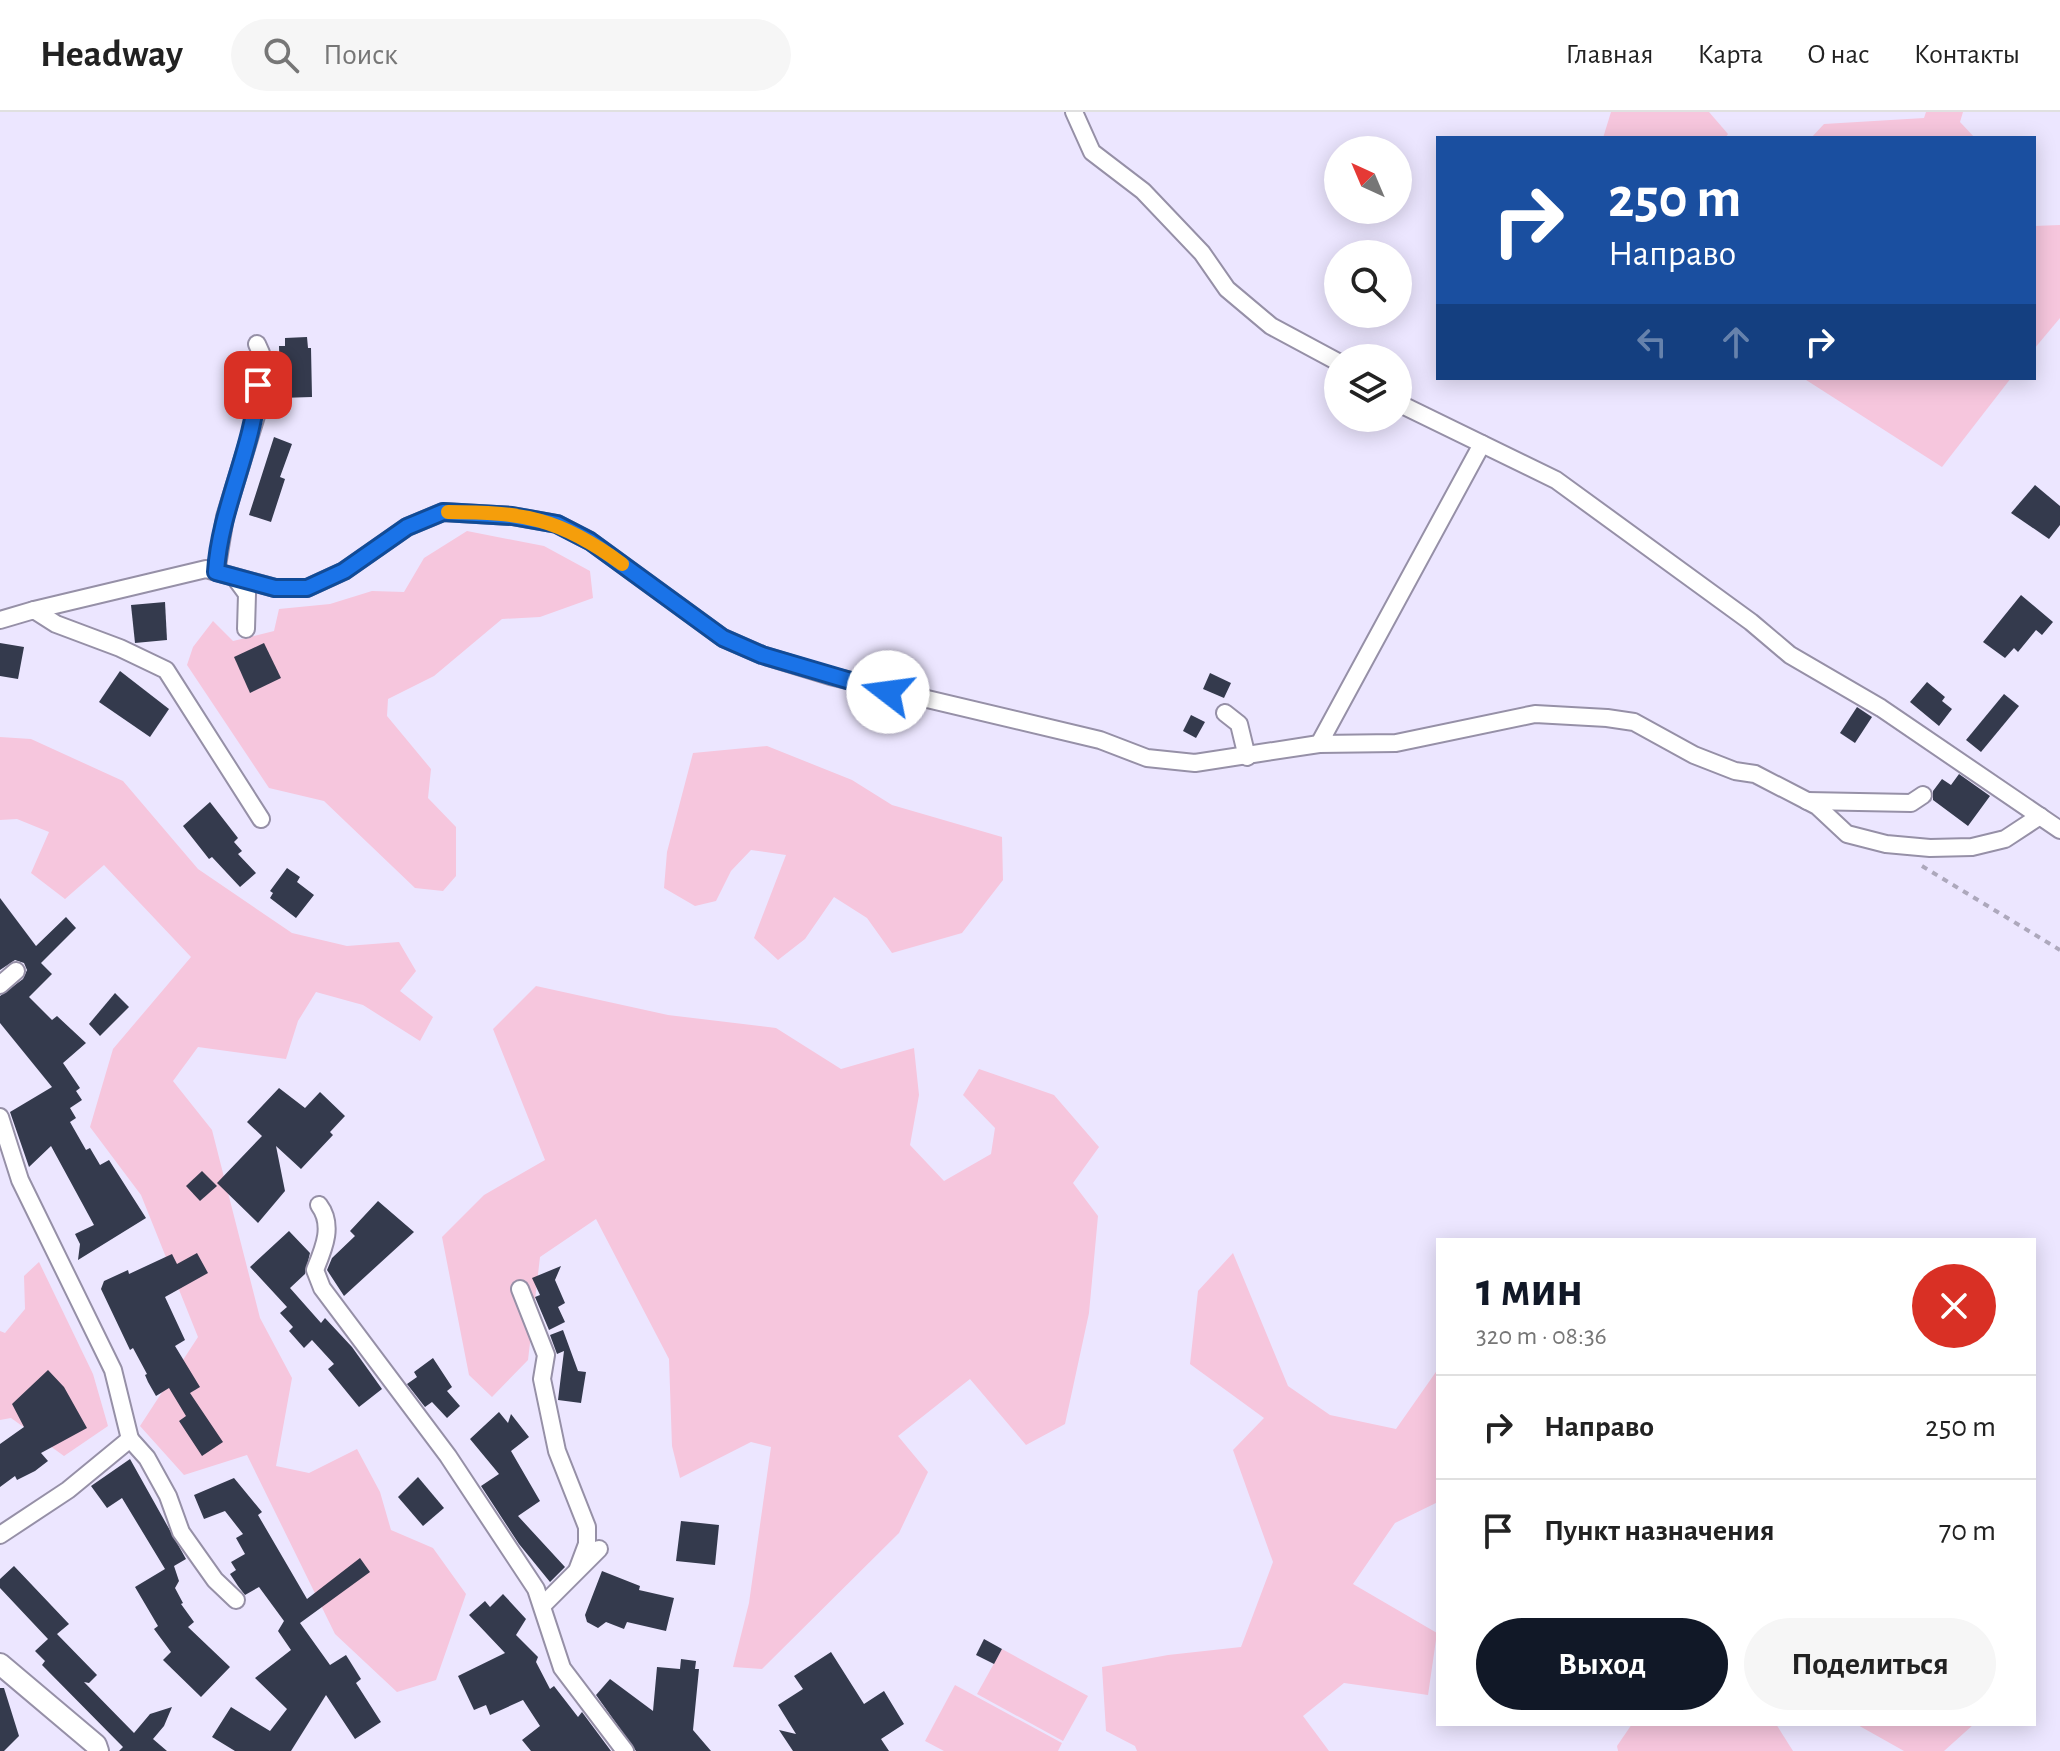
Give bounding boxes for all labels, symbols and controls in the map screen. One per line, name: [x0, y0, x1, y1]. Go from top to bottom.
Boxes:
search box: [231, 19, 791, 91]
icon: search: [259, 33, 303, 77]
text: Headway: [40, 36, 183, 74]
text: Поиск: [323, 40, 398, 70]
text: Главная: [1565, 41, 1653, 69]
text: Карта: [1697, 41, 1763, 69]
text: О нас: [1807, 41, 1870, 69]
text: Контакты: [1914, 41, 2020, 69]
north arrow: [1324, 136, 1412, 224]
map controls: [1324, 136, 1412, 432]
icon: right: [1476, 168, 1580, 272]
text: 250 m: [1608, 171, 1741, 227]
text: Направо: [1608, 236, 1736, 272]
button: search: [1324, 240, 1412, 328]
icon: left: [1630, 320, 1674, 364]
icon: ahead: [1714, 320, 1758, 364]
icon: right: [1798, 320, 1842, 364]
button: layers: [1324, 344, 1412, 432]
pin: [224, 351, 292, 419]
icon: arrive: [236, 363, 280, 407]
position arrow: [846, 650, 930, 734]
button: close: [1912, 1264, 1996, 1348]
text: 1 мин: [1476, 1267, 1583, 1315]
text: 320 m · 08:36: [1476, 1323, 1607, 1349]
icon: right: [1476, 1405, 1520, 1449]
text: Направо: [1544, 1412, 1654, 1442]
text: 250 m: [1925, 1412, 1996, 1442]
icon: arrive: [1476, 1509, 1520, 1553]
text: Пункт назначения: [1544, 1516, 1775, 1546]
text: 70 m: [1939, 1516, 1996, 1546]
button: Выход: [1476, 1618, 1728, 1710]
button: Поделиться: [1744, 1618, 1996, 1710]

